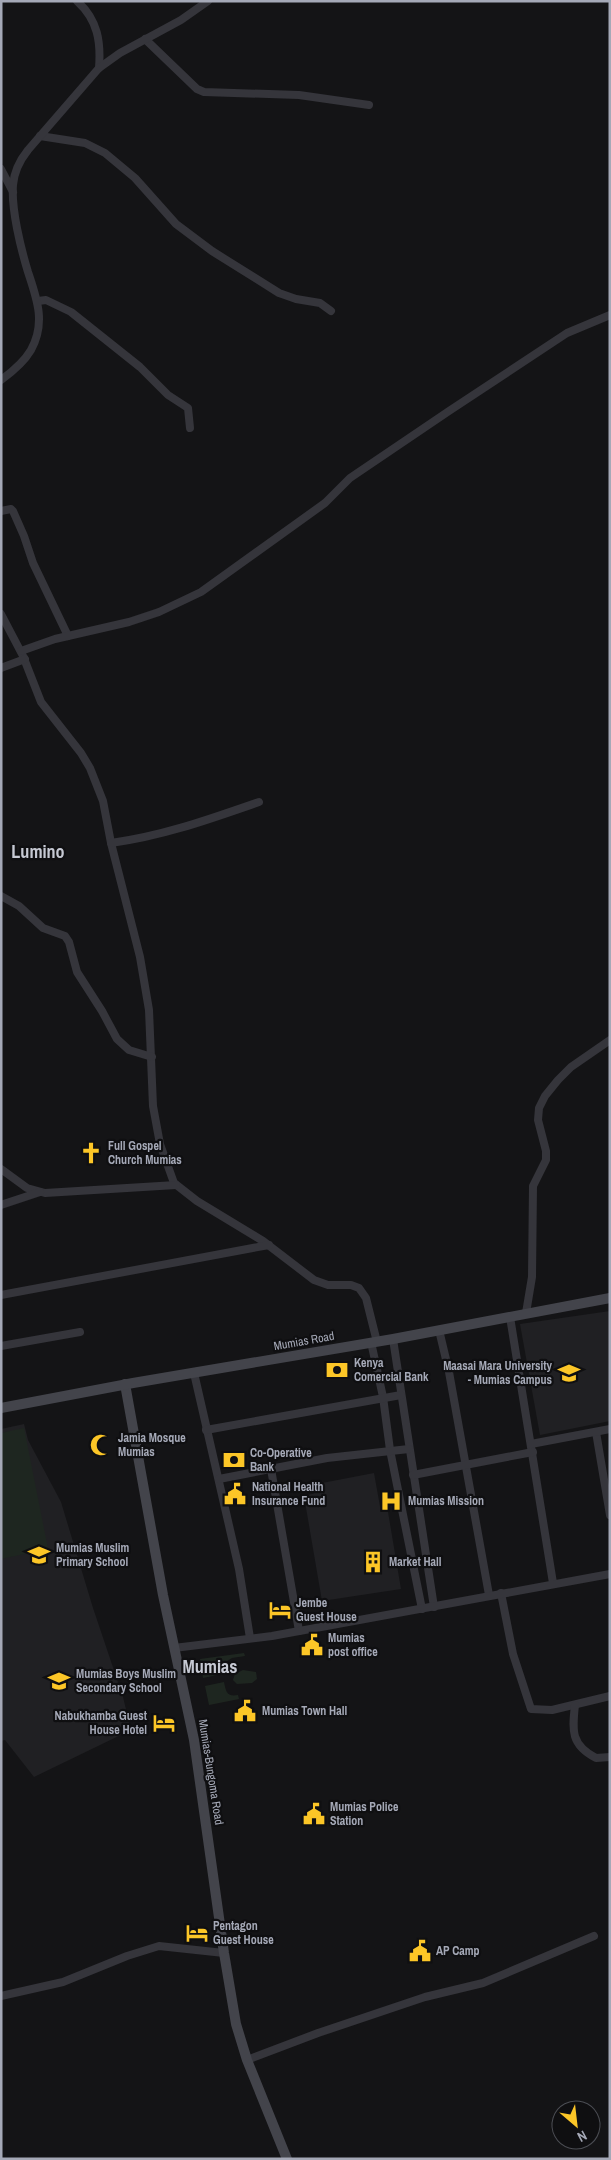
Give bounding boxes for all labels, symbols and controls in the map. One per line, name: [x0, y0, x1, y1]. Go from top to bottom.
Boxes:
district label: Lumino: [11, 839, 65, 864]
place label: Full Gospel Church Mumias: [108, 1138, 182, 1168]
church icon: Full Gospel Church Mumias: [78, 1140, 104, 1166]
street label: Mumias Road: [272, 1328, 336, 1354]
place label: Kenya Comercial Bank: [354, 1355, 429, 1385]
bank icon: Kenya Comercial Bank: [324, 1357, 350, 1383]
place label: Maasai Mara University - Mumias Campus: [443, 1358, 553, 1388]
school or university icon: Maasai Mara University - Mumias Campus: [556, 1360, 582, 1386]
place label: Jamia Mosque Mumias: [118, 1430, 186, 1460]
mosque icon: Jamia Mosque Mumias: [88, 1432, 114, 1458]
place label: Co-Operative Bank: [250, 1445, 312, 1475]
bank icon: Co-Operative Bank: [221, 1447, 247, 1473]
place label: National Health Insurance Fund: [252, 1479, 325, 1509]
public building icon: National Health Insurance Fund: [222, 1481, 248, 1507]
hospital icon: Mumias Mission: [378, 1488, 404, 1514]
place label: Mumias Mission: [408, 1493, 484, 1509]
place label: Mumias Muslim Primary School: [56, 1540, 130, 1570]
school or university icon: Mumias Muslim Primary School: [26, 1542, 52, 1568]
building icon: Market Hall: [360, 1549, 386, 1575]
place label: Market Hall: [389, 1554, 442, 1570]
place label: Jembe Guest House: [296, 1595, 357, 1625]
hotel icon: Jembe Guest House: [267, 1597, 293, 1623]
place label: Mumias post office: [328, 1630, 378, 1660]
public building icon: Mumias post office: [299, 1632, 325, 1658]
district label: Mumias: [183, 1654, 237, 1679]
place label: Mumias Boys Muslim Secondary School: [76, 1666, 176, 1696]
school or university icon: Mumias Boys Muslim Secondary School: [46, 1668, 72, 1694]
public building icon: Mumias Town Hall: [232, 1698, 258, 1724]
place label: Mumias Town Hall: [262, 1703, 347, 1719]
place label: Nabukhamba Guest House Hotel: [55, 1708, 148, 1738]
hotel icon: Nabukhamba Guest House Hotel: [151, 1710, 177, 1736]
street label: Mumias-Bungoma Road: [195, 1718, 227, 1826]
place label: Mumias Police Station: [330, 1799, 399, 1829]
public building icon: Mumias Police Station: [301, 1801, 327, 1827]
place label: Pentagon Guest House: [213, 1918, 274, 1948]
hotel icon: Pentagon Guest House: [184, 1920, 210, 1946]
public building icon: AP Camp: [407, 1938, 433, 1964]
place label: AP Camp: [436, 1943, 480, 1959]
north arrow: [551, 2100, 601, 2150]
text: N: [574, 2127, 590, 2146]

